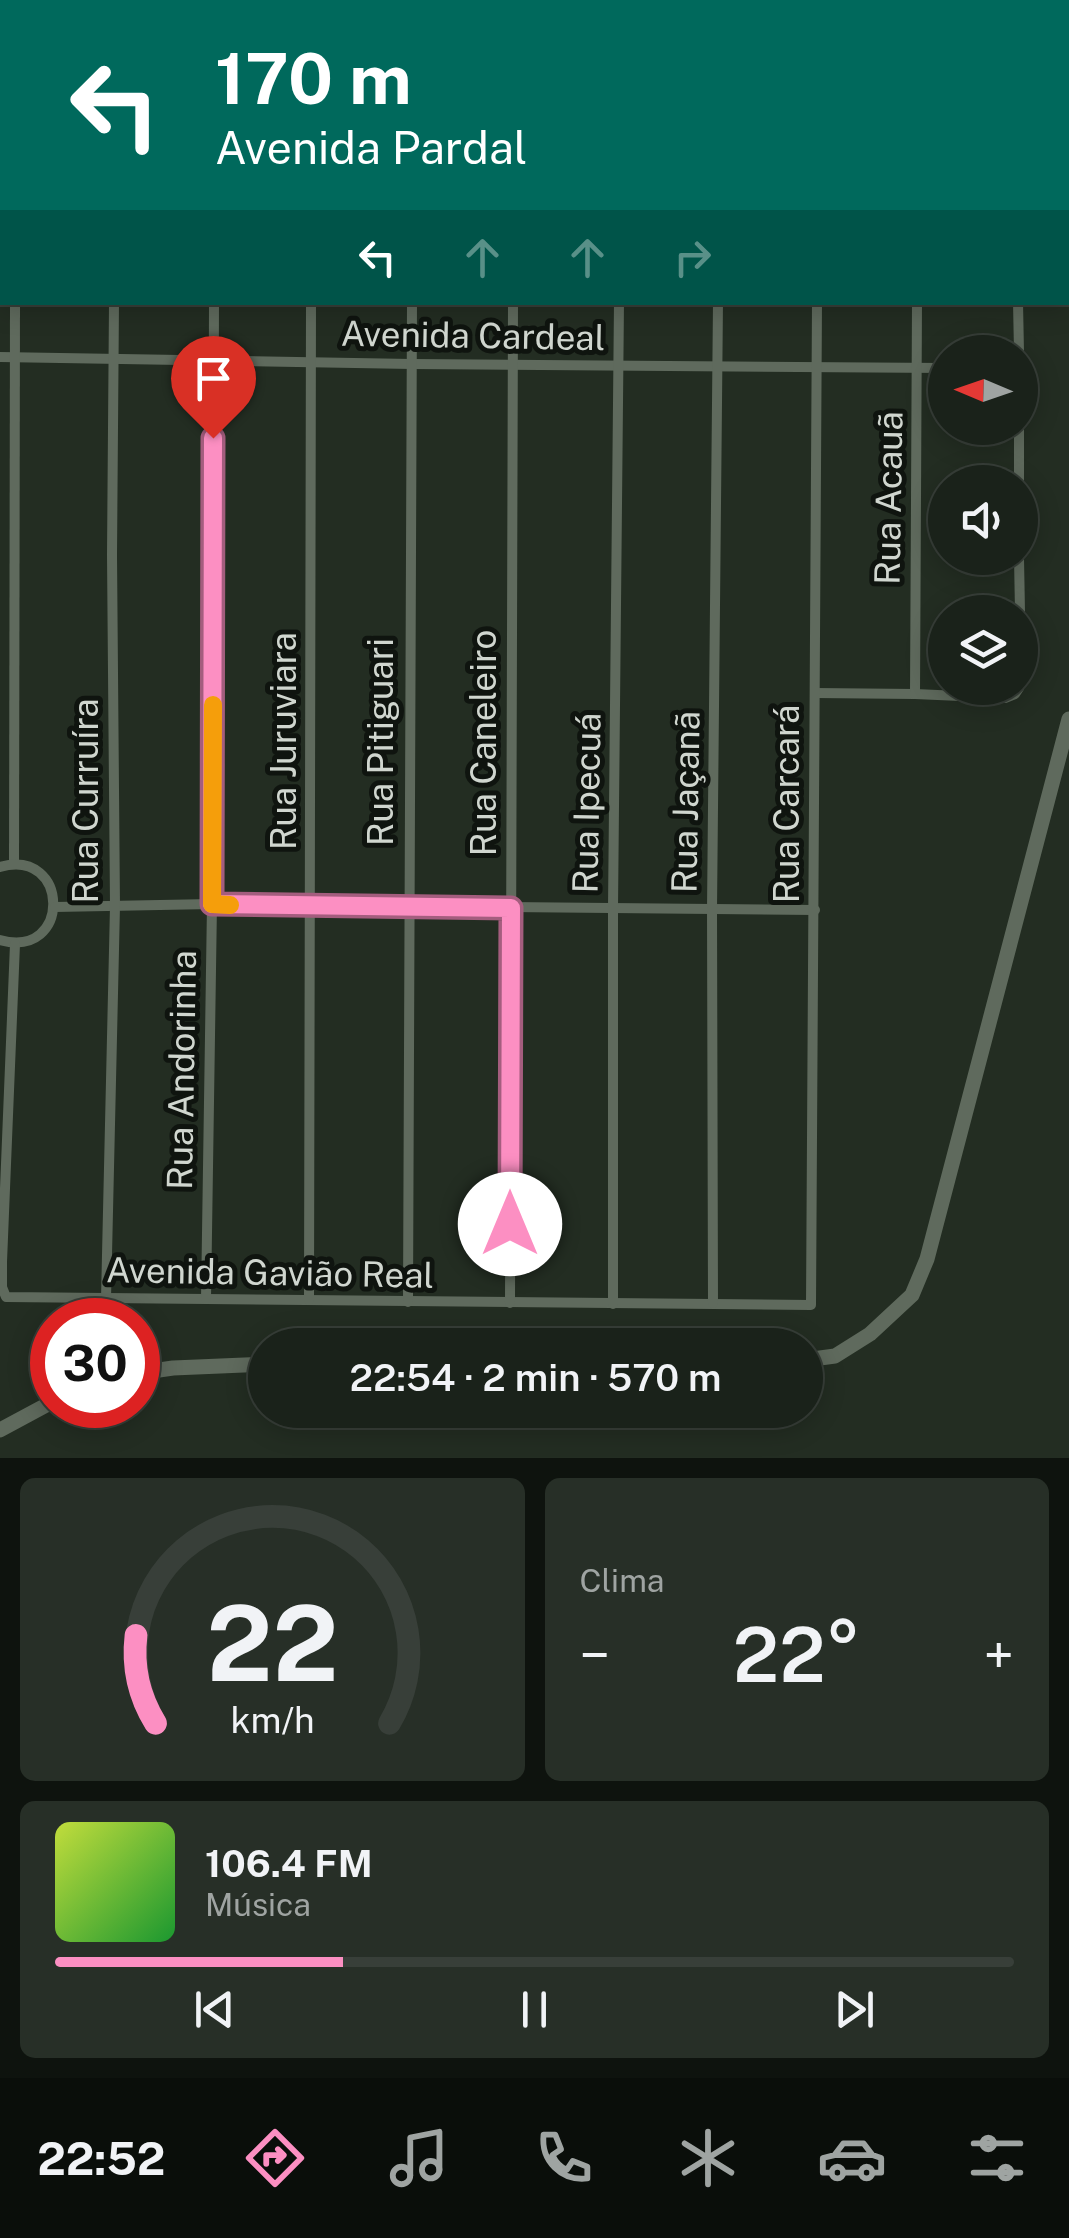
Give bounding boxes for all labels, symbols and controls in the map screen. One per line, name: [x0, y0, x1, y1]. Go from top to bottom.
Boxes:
text: 170 m: [215, 37, 412, 120]
icon: left: [50, 40, 180, 170]
text: Avenida Pardal: [215, 121, 527, 174]
icon: left: [350, 230, 405, 285]
icon: ahead: [455, 230, 510, 285]
icon: ahead: [560, 230, 615, 285]
icon: right: [665, 230, 720, 285]
street label: Avenida Cardeal: [340, 313, 606, 358]
north arrow: [928, 335, 1038, 445]
map controls: [928, 335, 1038, 705]
pin: [171, 336, 256, 439]
icon: arrive: [186, 351, 241, 406]
street label: Rua Acauã: [866, 411, 911, 585]
button: sound: [928, 465, 1038, 575]
button: layers: [928, 595, 1038, 705]
street label: Rua Caneleiro: [463, 630, 504, 856]
street label: Rua Juruviara: [263, 632, 304, 850]
street label: Rua Pitiguari: [360, 638, 401, 846]
street label: Rua Curruíra: [65, 698, 106, 904]
street label: Rua Carcará: [766, 705, 807, 903]
street label: Rua Jaçanã: [663, 711, 708, 893]
street label: Rua Ipecuá: [564, 712, 609, 894]
street label: Rua Andorinha: [159, 950, 204, 1190]
position arrow: [458, 1172, 562, 1276]
street label: Avenida Gavião Real: [106, 1249, 434, 1296]
speed limit sign: 30: [30, 1298, 160, 1428]
text: 22:54 · 2 min · 570 m: [350, 1355, 721, 1400]
text: Clima: [580, 1562, 665, 1599]
text: 22: [206, 1582, 338, 1704]
text: 22°: [733, 1611, 861, 1699]
text: −: [580, 1623, 610, 1687]
text: +: [984, 1623, 1014, 1687]
text: km/h: [230, 1699, 314, 1741]
text: 106.4 FM: [205, 1841, 373, 1886]
text: Música: [205, 1886, 311, 1923]
icon: previous: [187, 1982, 242, 2037]
icon: pause: [507, 1982, 562, 2037]
icon: next: [827, 1982, 882, 2037]
icon: directions: [240, 2123, 310, 2193]
icon: music: [384, 2123, 454, 2193]
icon: phone: [529, 2123, 599, 2193]
icon: climate: [673, 2123, 743, 2193]
icon: car: [817, 2123, 887, 2193]
icon: filters: [962, 2123, 1032, 2193]
text: 22:52: [37, 2132, 165, 2185]

